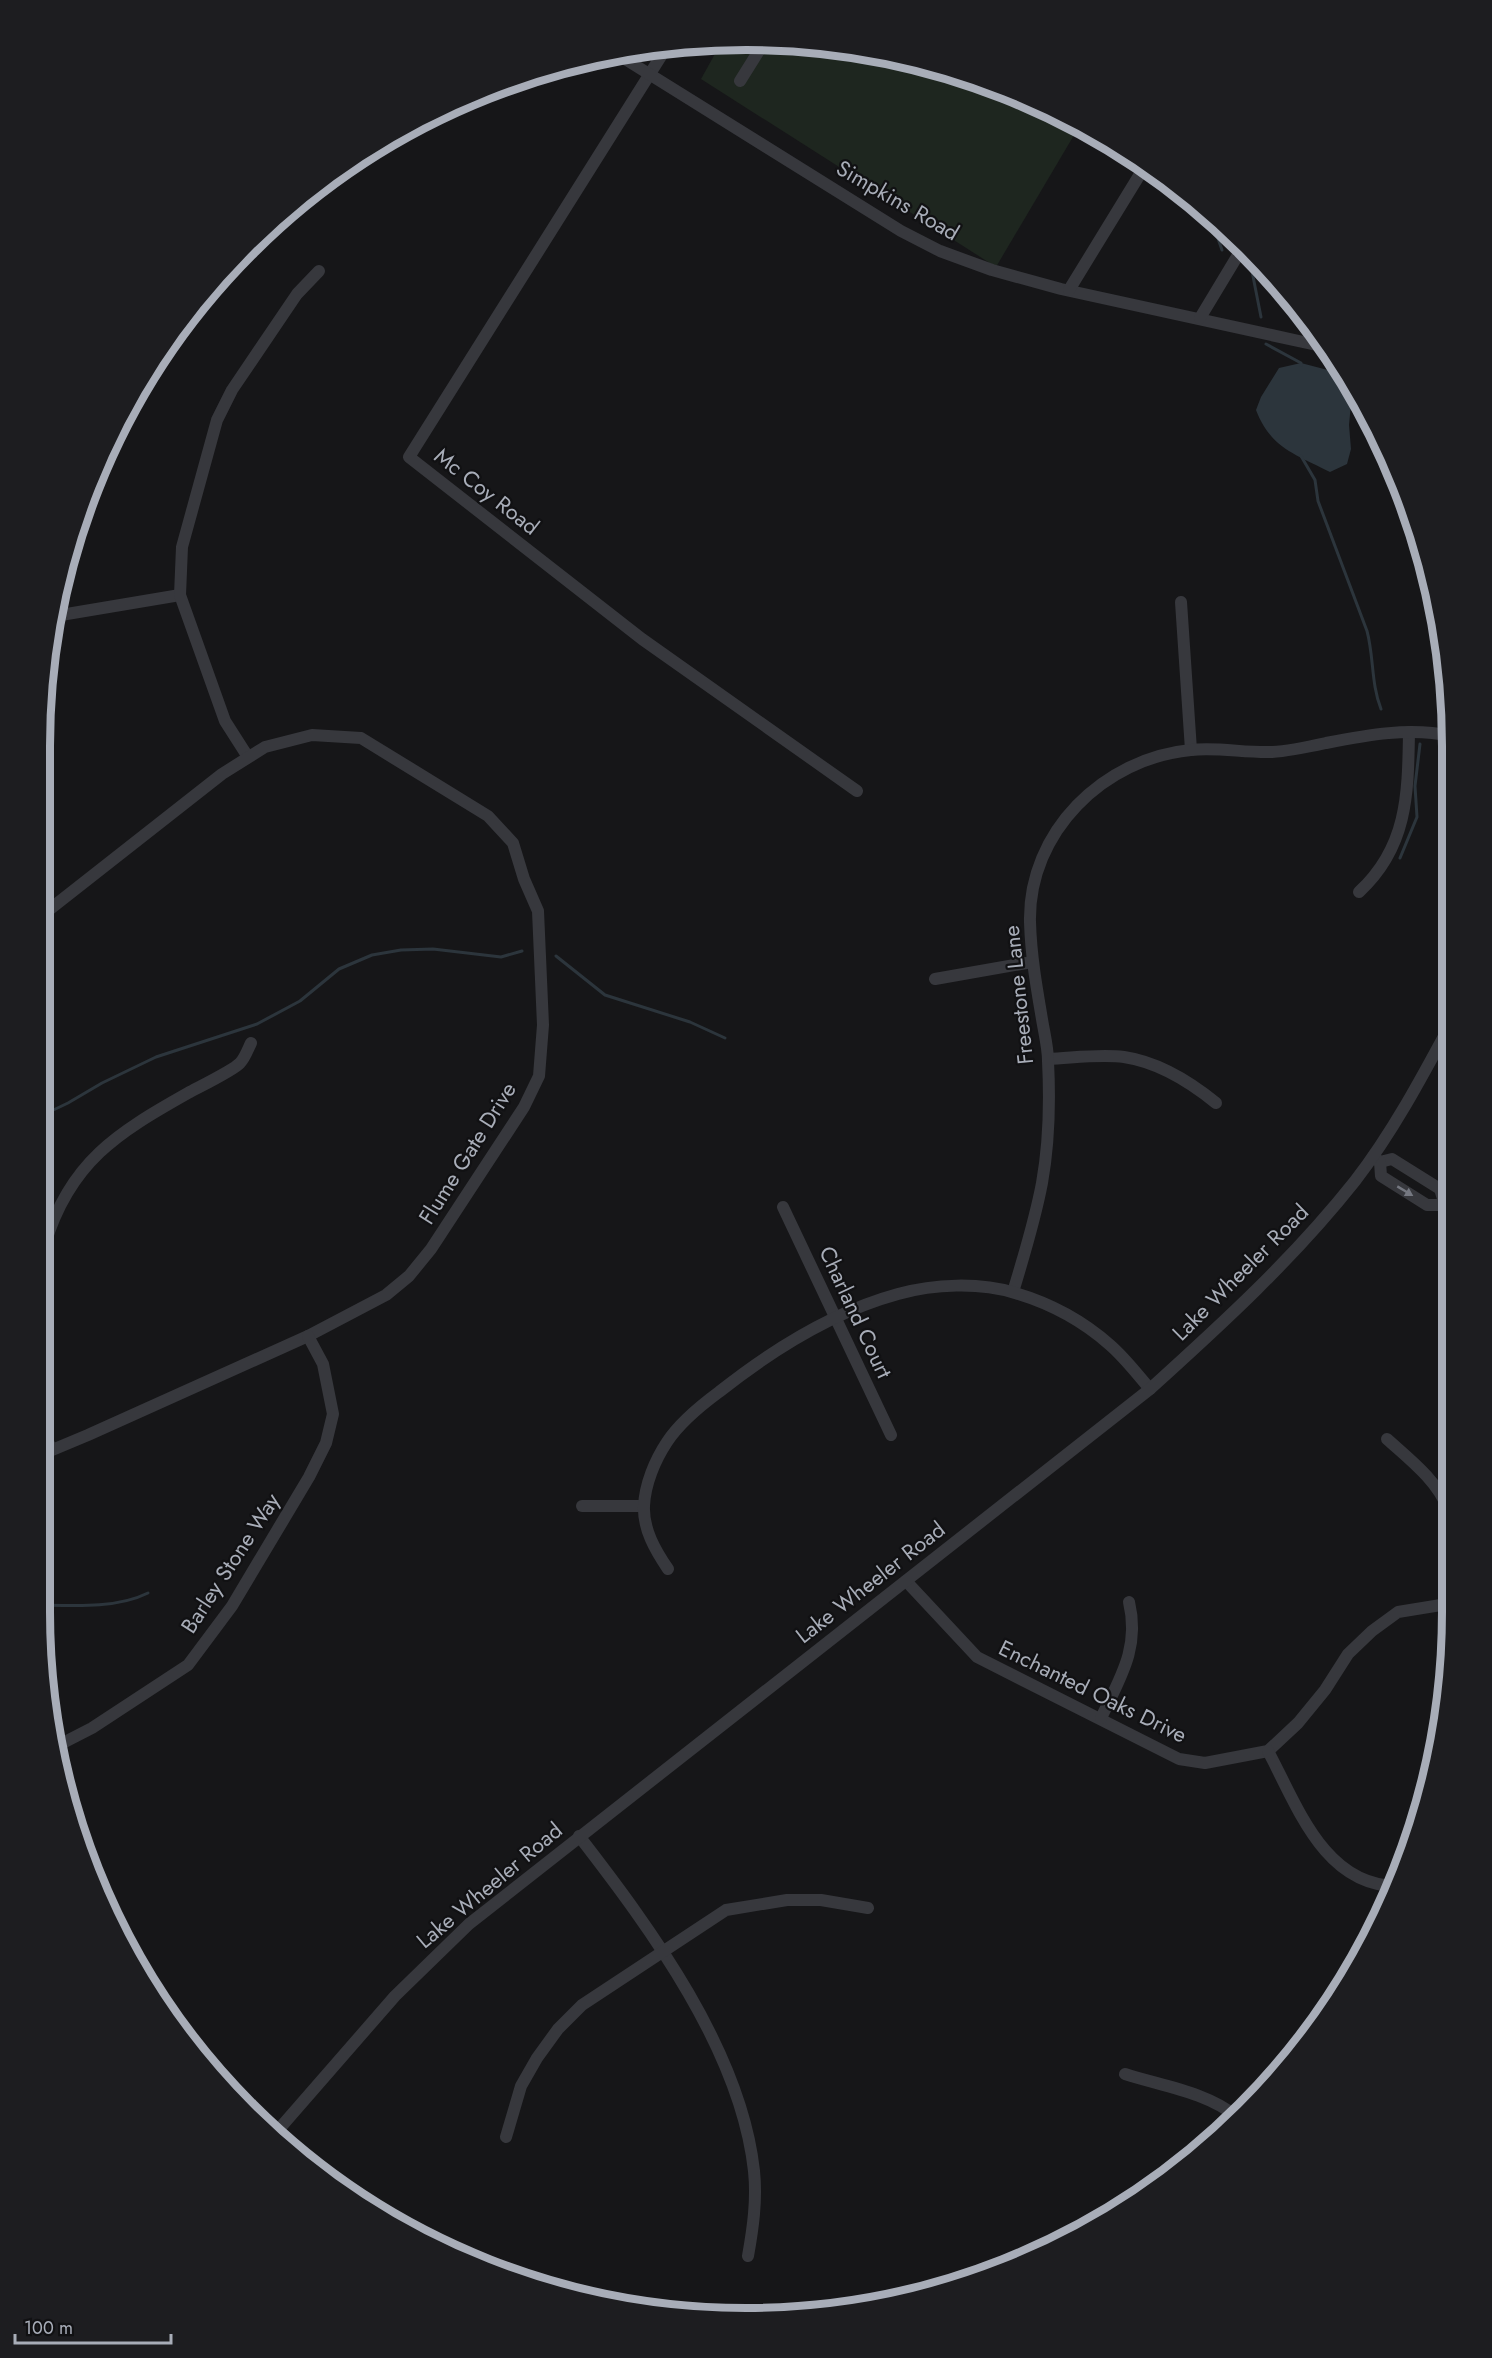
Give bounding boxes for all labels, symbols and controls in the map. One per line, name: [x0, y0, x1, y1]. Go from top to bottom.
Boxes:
street label: Simpkins Road: [831, 152, 965, 248]
street label: Mc Coy Road: [428, 440, 546, 542]
street label: Freestone Lane: [995, 924, 1041, 1066]
street label: Flume Gate Drive: [410, 1076, 524, 1230]
one-way arrow: [1397, 1186, 1413, 1197]
street label: Lake Wheeler Road: [1164, 1196, 1316, 1348]
street label: Charland Court: [811, 1241, 901, 1384]
street label: Barley Stone Way: [173, 1486, 288, 1639]
street label: Lake Wheeler Road: [789, 1513, 951, 1651]
street label: Enchanted Oaks Drive: [994, 1632, 1192, 1750]
street label: Lake Wheeler Road: [409, 1814, 569, 1956]
scale bar: [15, 2307, 171, 2345]
text: 100 m: [24, 2315, 73, 2341]

